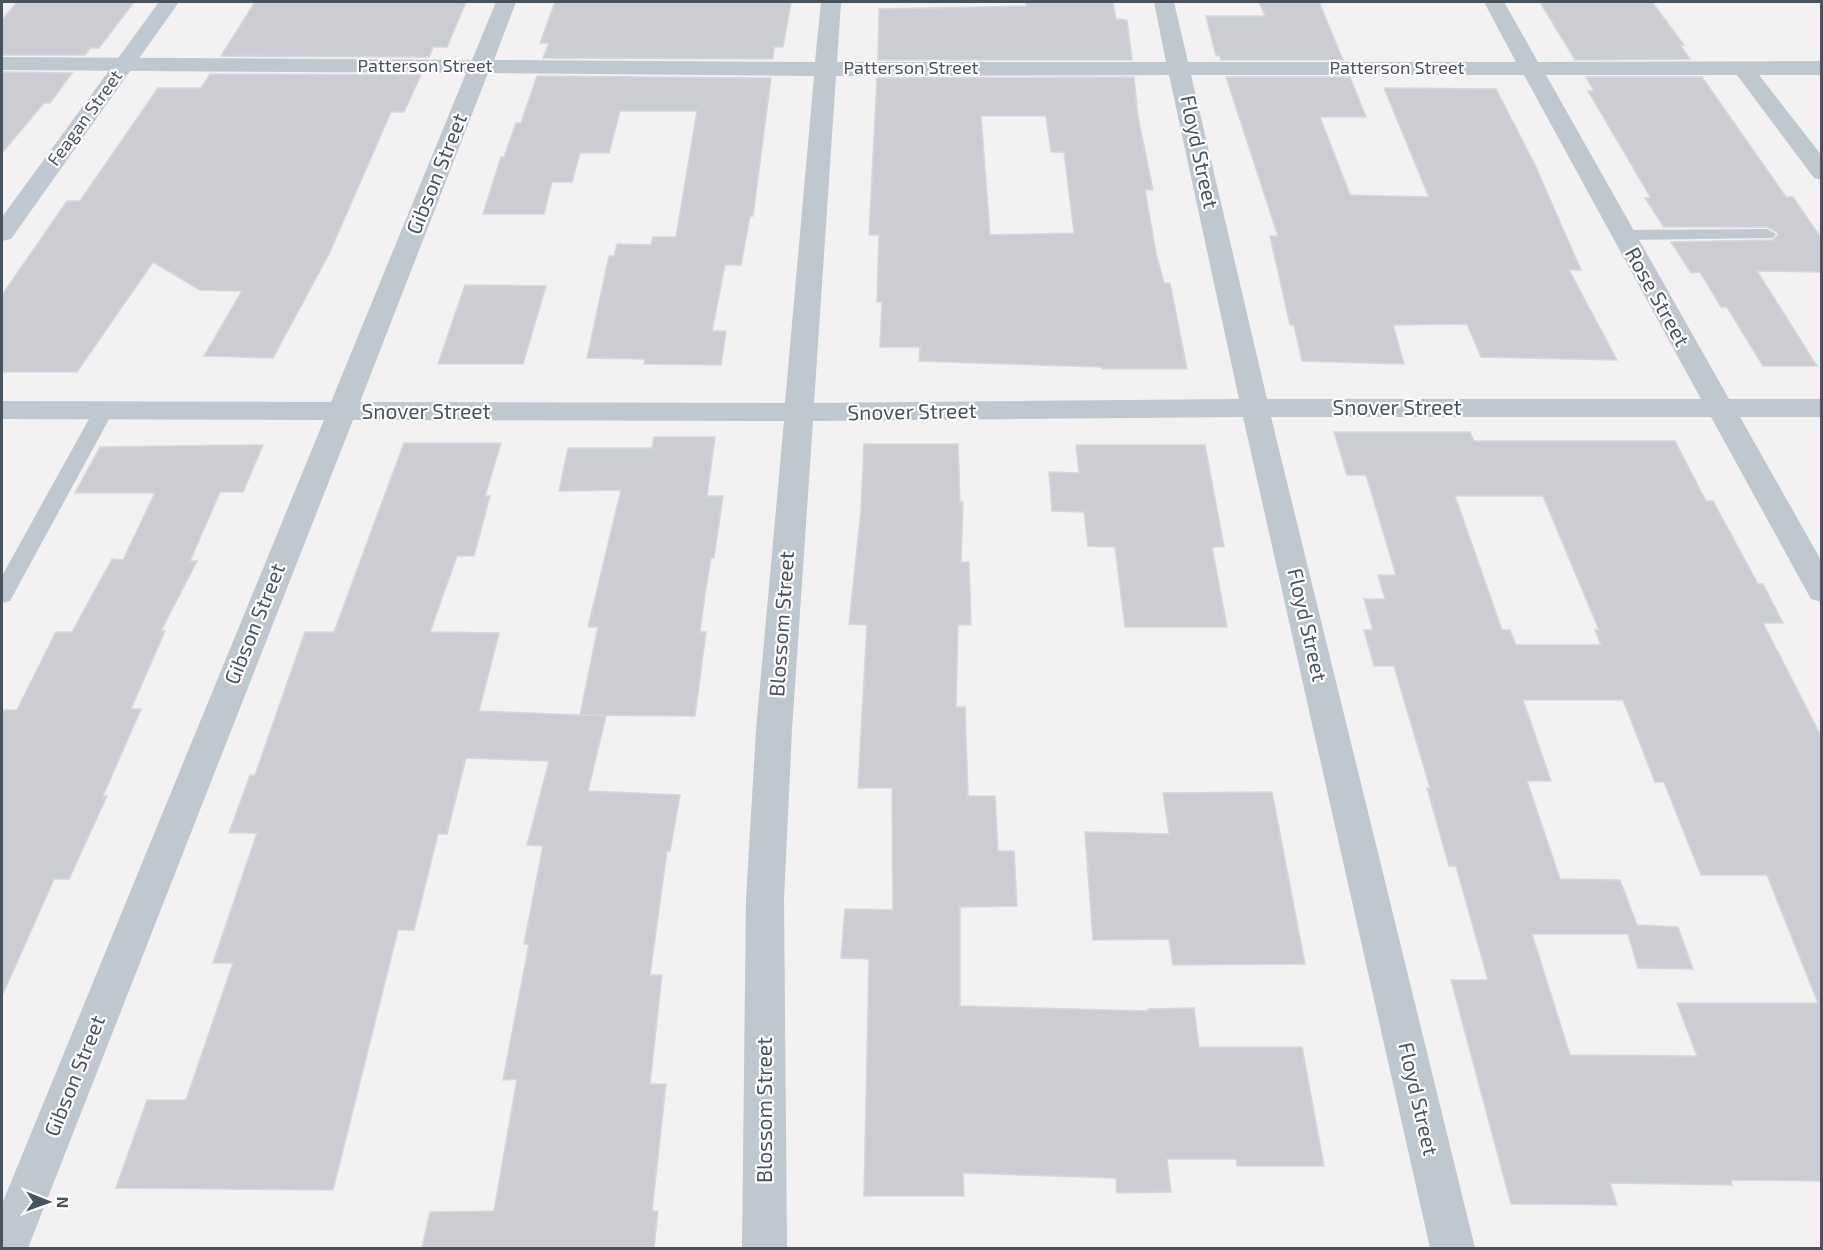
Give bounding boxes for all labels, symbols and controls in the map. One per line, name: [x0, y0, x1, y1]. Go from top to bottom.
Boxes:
street label: Patterson Street: [358, 54, 493, 76]
street label: Patterson Street: [844, 56, 979, 78]
street label: Patterson Street: [1330, 56, 1465, 78]
street label: Feagan Street: [42, 65, 126, 170]
street label: Floyd Street: [1176, 93, 1225, 211]
street label: Gibson Street: [400, 109, 471, 238]
street label: Rose Street: [1621, 242, 1696, 350]
street label: Snover Street: [1332, 394, 1462, 419]
street label: Snover Street: [847, 397, 977, 424]
street label: Snover Street: [361, 398, 491, 423]
street label: Blossom Street: [763, 550, 798, 698]
street label: Gibson Street: [218, 559, 289, 688]
street label: Floyd Street: [1283, 566, 1334, 684]
street label: Gibson Street: [38, 1011, 109, 1140]
street label: Blossom Street: [751, 1037, 776, 1183]
street label: Floyd Street: [1394, 1040, 1445, 1158]
north arrow: [18, 1172, 78, 1232]
text: N: [54, 1196, 73, 1208]

